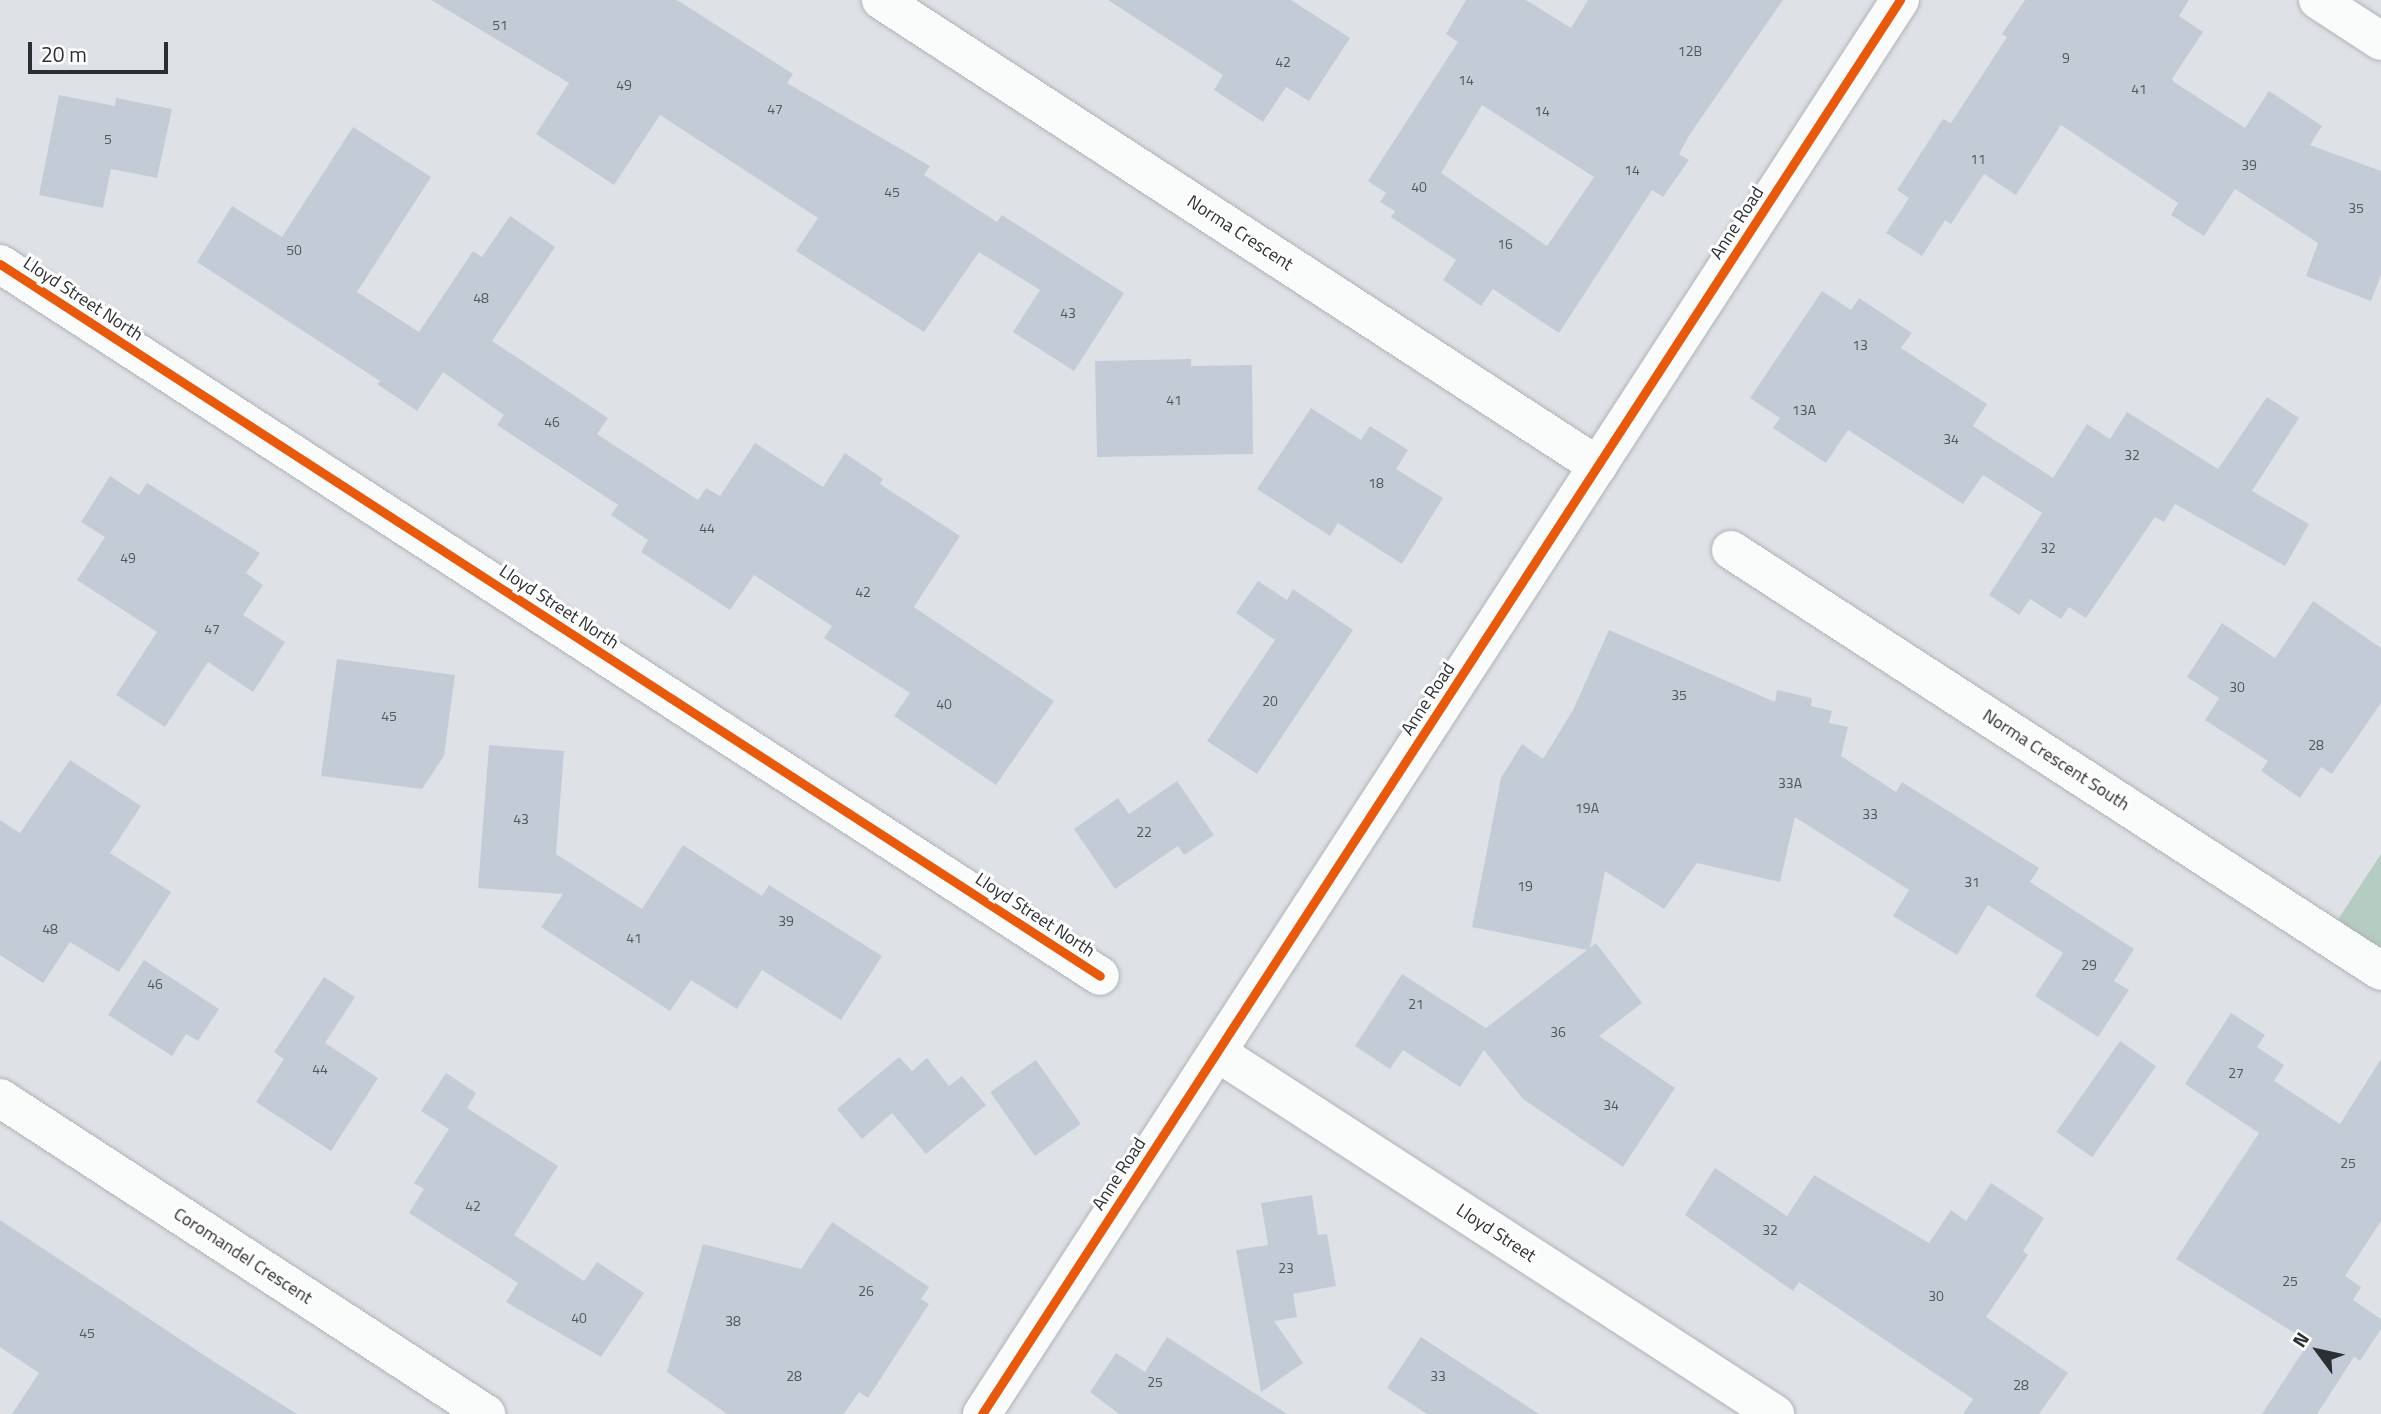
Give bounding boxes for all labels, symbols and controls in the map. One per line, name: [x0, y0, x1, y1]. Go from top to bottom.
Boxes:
house number: 51: [492, 17, 508, 33]
scale bar: [32, 28, 172, 72]
text: 20 m: [41, 38, 87, 70]
house number: 12B: [1678, 43, 1702, 59]
house number: 9: [2062, 50, 2070, 66]
house number: 42: [1275, 54, 1291, 70]
house number: 14: [1458, 72, 1474, 88]
house number: 49: [616, 77, 632, 93]
house number: 41: [2131, 81, 2147, 97]
house number: 47: [767, 101, 783, 117]
house number: 14: [1534, 103, 1550, 119]
house number: 5: [104, 131, 112, 147]
house number: 11: [1970, 151, 1986, 167]
house number: 39: [2241, 157, 2257, 173]
house number: 14: [1624, 162, 1640, 178]
house number: 40: [1411, 179, 1427, 195]
street label: Anne Road: [1706, 183, 1768, 263]
house number: 45: [884, 184, 900, 200]
street label: Norma Crescent: [1183, 191, 1297, 275]
house number: 35: [2348, 200, 2364, 216]
house number: 16: [1497, 236, 1513, 252]
house number: 50: [286, 242, 302, 258]
street label: Lloyd Street North: [19, 252, 147, 346]
house number: 48: [473, 290, 489, 306]
house number: 43: [1060, 305, 1076, 321]
house number: 13: [1852, 337, 1868, 353]
house number: 41: [1166, 392, 1182, 408]
house number: 13A: [1792, 402, 1816, 418]
house number: 46: [544, 414, 560, 430]
house number: 34: [1943, 431, 1959, 447]
house number: 32: [2124, 447, 2140, 463]
house number: 18: [1368, 475, 1384, 491]
house number: 44: [699, 520, 715, 536]
house number: 32: [2040, 540, 2056, 556]
house number: 49: [120, 550, 136, 566]
street label: Lloyd Street North: [495, 560, 623, 654]
house number: 42: [855, 584, 871, 600]
house number: 47: [204, 621, 220, 637]
street label: Anne Road: [1397, 659, 1459, 739]
house number: 30: [2229, 679, 2245, 695]
house number: 35: [1671, 687, 1687, 703]
house number: 20: [1262, 693, 1278, 709]
house number: 40: [936, 696, 952, 712]
street label: Norma Crescent South: [1979, 704, 2133, 816]
house number: 45: [381, 708, 397, 724]
house number: 28: [2308, 737, 2324, 753]
house number: 33A: [1778, 775, 1802, 791]
house number: 19A: [1575, 800, 1599, 816]
house number: 33: [1862, 806, 1878, 822]
house number: 43: [513, 811, 529, 827]
house number: 22: [1136, 824, 1152, 840]
street label: Lloyd Street North: [971, 868, 1099, 962]
house number: 31: [1964, 874, 1980, 890]
house number: 19: [1517, 878, 1533, 894]
house number: 39: [778, 913, 794, 929]
house number: 48: [42, 921, 58, 937]
house number: 41: [626, 930, 642, 946]
house number: 29: [2081, 957, 2097, 973]
house number: 46: [147, 976, 163, 992]
house number: 21: [1408, 996, 1424, 1012]
house number: 36: [1550, 1024, 1566, 1040]
house number: 44: [312, 1061, 328, 1077]
house number: 27: [2228, 1065, 2244, 1081]
house number: 34: [1603, 1097, 1619, 1113]
street label: Anne Road: [1088, 1134, 1150, 1214]
house number: 25: [2340, 1155, 2356, 1171]
house number: 42: [465, 1198, 481, 1214]
street label: Lloyd Street: [1452, 1199, 1540, 1267]
street label: Coromandel Crescent: [170, 1203, 316, 1309]
house number: 32: [1762, 1222, 1778, 1238]
house number: 23: [1278, 1260, 1294, 1276]
house number: 25: [2282, 1273, 2298, 1289]
house number: 26: [858, 1283, 874, 1299]
house number: 30: [1928, 1288, 1944, 1304]
house number: 40: [571, 1310, 587, 1326]
house number: 38: [725, 1313, 741, 1329]
north arrow: [2283, 1316, 2353, 1386]
house number: 45: [79, 1325, 95, 1341]
text: N: [2284, 1326, 2316, 1353]
house number: 28: [786, 1368, 802, 1384]
house number: 33: [1430, 1368, 1446, 1384]
house number: 25: [1147, 1374, 1163, 1390]
house number: 28: [2013, 1377, 2029, 1393]

